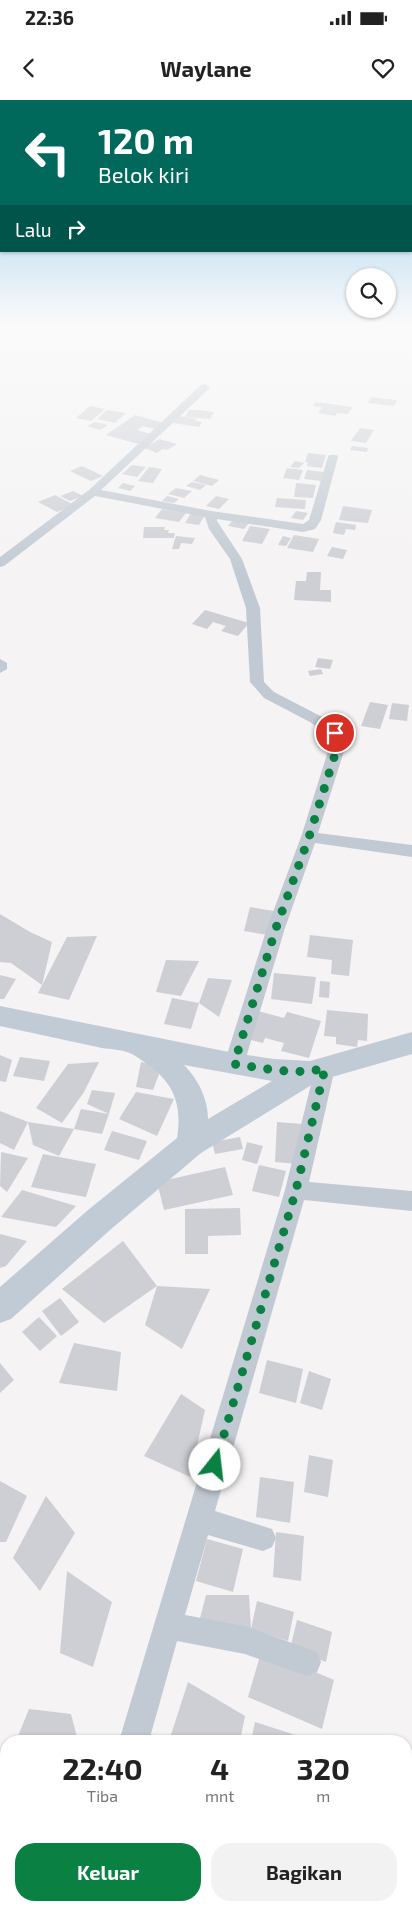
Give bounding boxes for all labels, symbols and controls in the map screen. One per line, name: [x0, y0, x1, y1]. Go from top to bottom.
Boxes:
text: 22:36: [25, 6, 74, 29]
icon: back: [15, 54, 43, 82]
icon: heart: [369, 54, 397, 82]
text: Waylane: [160, 55, 252, 81]
text: 120 m: [98, 119, 194, 161]
icon: left: [15, 120, 80, 185]
text: Belok kiri: [98, 161, 189, 187]
icon: right: [62, 215, 90, 243]
text: Lalu: [15, 218, 52, 241]
map controls: [346, 268, 396, 318]
button: search: [346, 268, 396, 318]
pin: [314, 712, 356, 754]
icon: arrive: [321, 719, 349, 747]
position arrow: [188, 1438, 240, 1490]
text: 22:40: [62, 1750, 143, 1786]
text: 4: [210, 1750, 229, 1786]
text: 320: [296, 1750, 350, 1786]
text: Tiba: [87, 1786, 118, 1805]
text: mnt: [205, 1786, 234, 1805]
text: m: [316, 1786, 330, 1805]
button: Keluar: [15, 1843, 201, 1901]
button: Bagikan: [211, 1843, 397, 1901]

